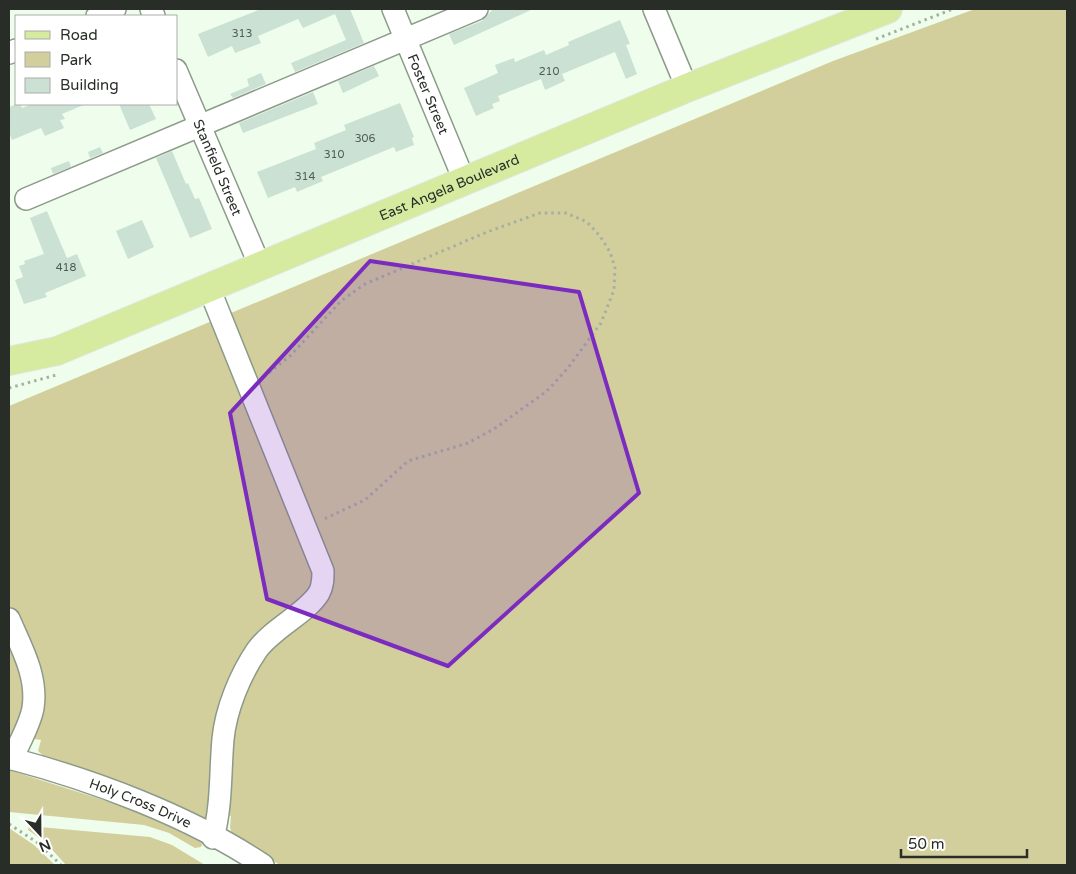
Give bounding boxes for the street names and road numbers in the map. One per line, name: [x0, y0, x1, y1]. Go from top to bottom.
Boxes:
street label: Foster Street: [404, 51, 453, 137]
street label: Stanfield Street: [190, 117, 246, 219]
street label: East Angela Boulevard: [377, 150, 522, 224]
street label: Holy Cross Drive: [87, 775, 194, 831]

